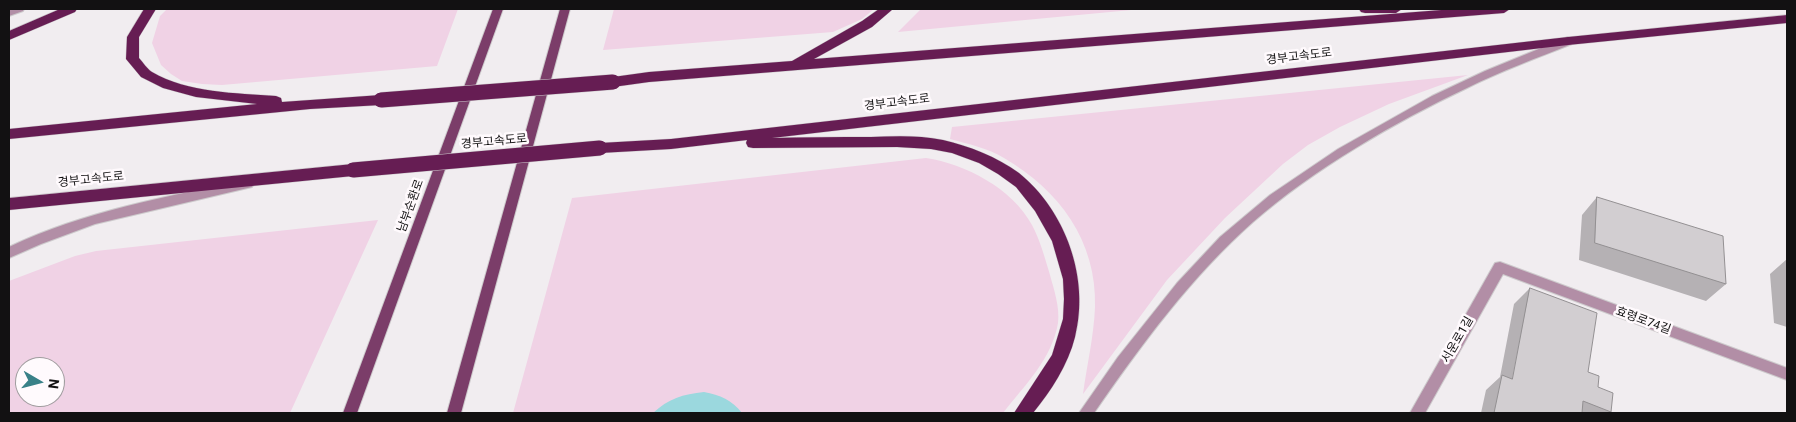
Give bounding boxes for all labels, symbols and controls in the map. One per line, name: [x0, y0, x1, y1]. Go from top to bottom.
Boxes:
street label: 경부고속도로: [1265, 46, 1333, 68]
street label: 경부고속도로: [863, 92, 931, 114]
street label: 경부고속도로: [460, 132, 528, 152]
street label: 경부고속도로: [57, 169, 125, 191]
street label: 남부순환로: [395, 178, 427, 234]
street label: 효령로74길: [1613, 304, 1673, 338]
street label: 서운로1길: [1439, 314, 1477, 366]
north arrow: [15, 357, 65, 407]
text: N: [45, 378, 62, 390]

